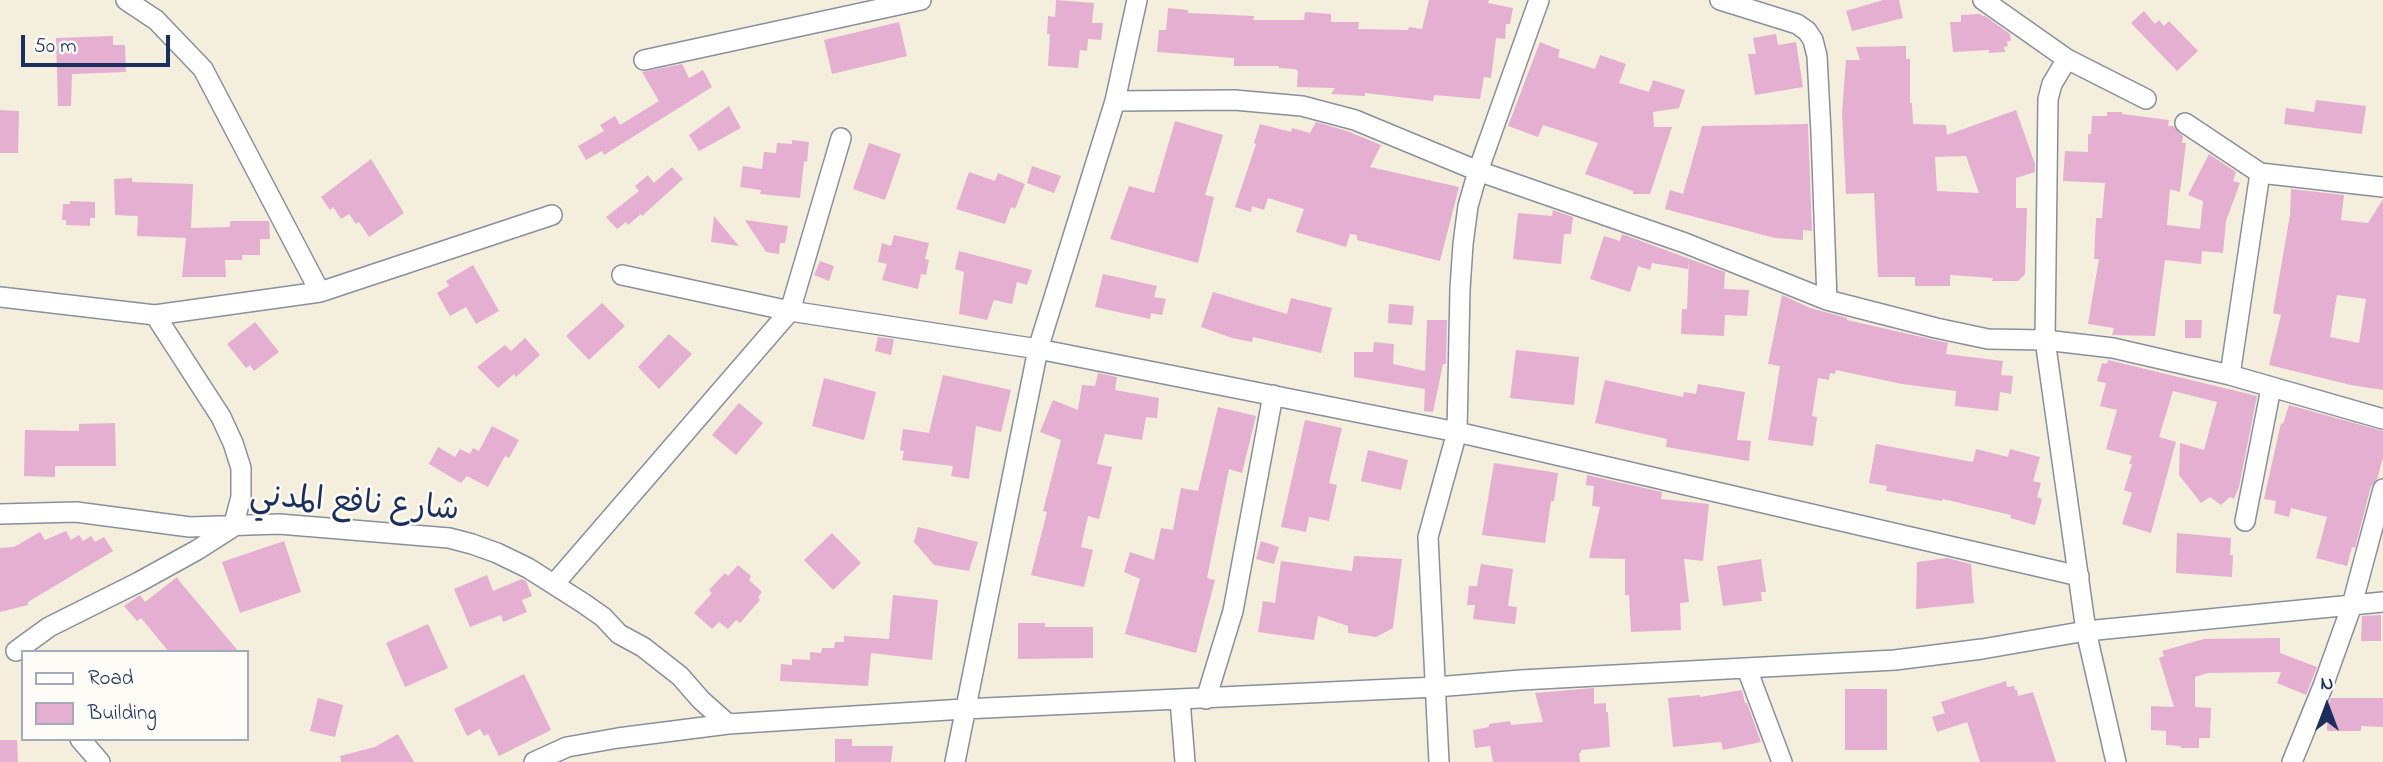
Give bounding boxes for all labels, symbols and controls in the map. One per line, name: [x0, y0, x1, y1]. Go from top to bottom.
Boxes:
scale bar: [24, 21, 173, 65]
text: 50 m: [34, 32, 77, 62]
street label: شارع نافع المدني: [248, 480, 460, 532]
legend: [21, 650, 248, 741]
text: Road: [88, 664, 134, 694]
north arrow: [2292, 671, 2362, 741]
text: N: [2321, 671, 2333, 698]
text: Building: [88, 699, 157, 729]

